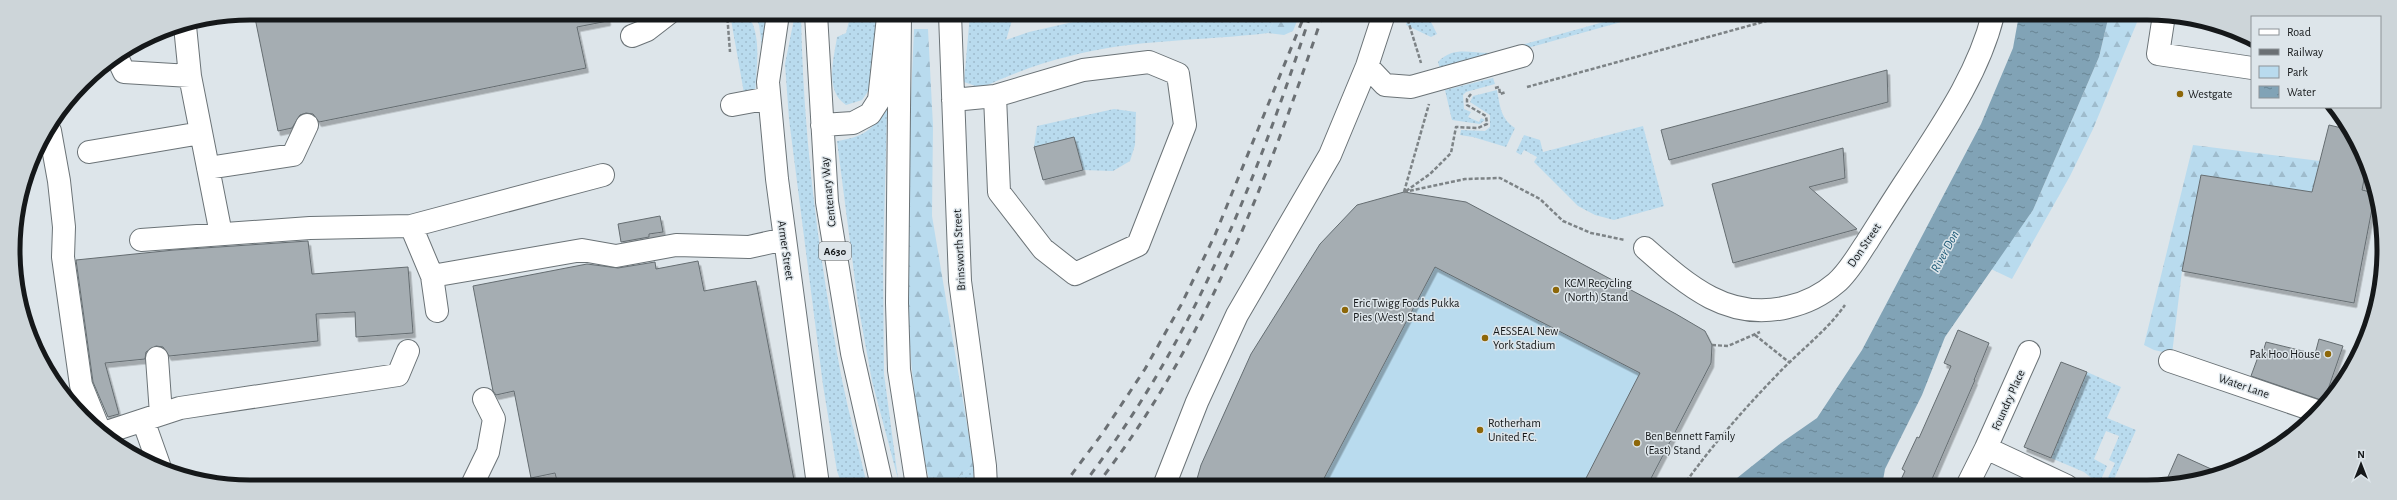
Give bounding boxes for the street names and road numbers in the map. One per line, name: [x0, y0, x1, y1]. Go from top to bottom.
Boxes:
street label: Centenary Way: [818, 156, 839, 228]
street label: Brinsworth Street: [951, 209, 967, 291]
street label: Armer Street: [776, 219, 796, 281]
street label: Don Street: [1845, 221, 1883, 269]
road number: A630: [819, 242, 851, 260]
street label: Foundry Place: [1989, 368, 2028, 433]
street label: Water Lane: [2217, 372, 2271, 400]

